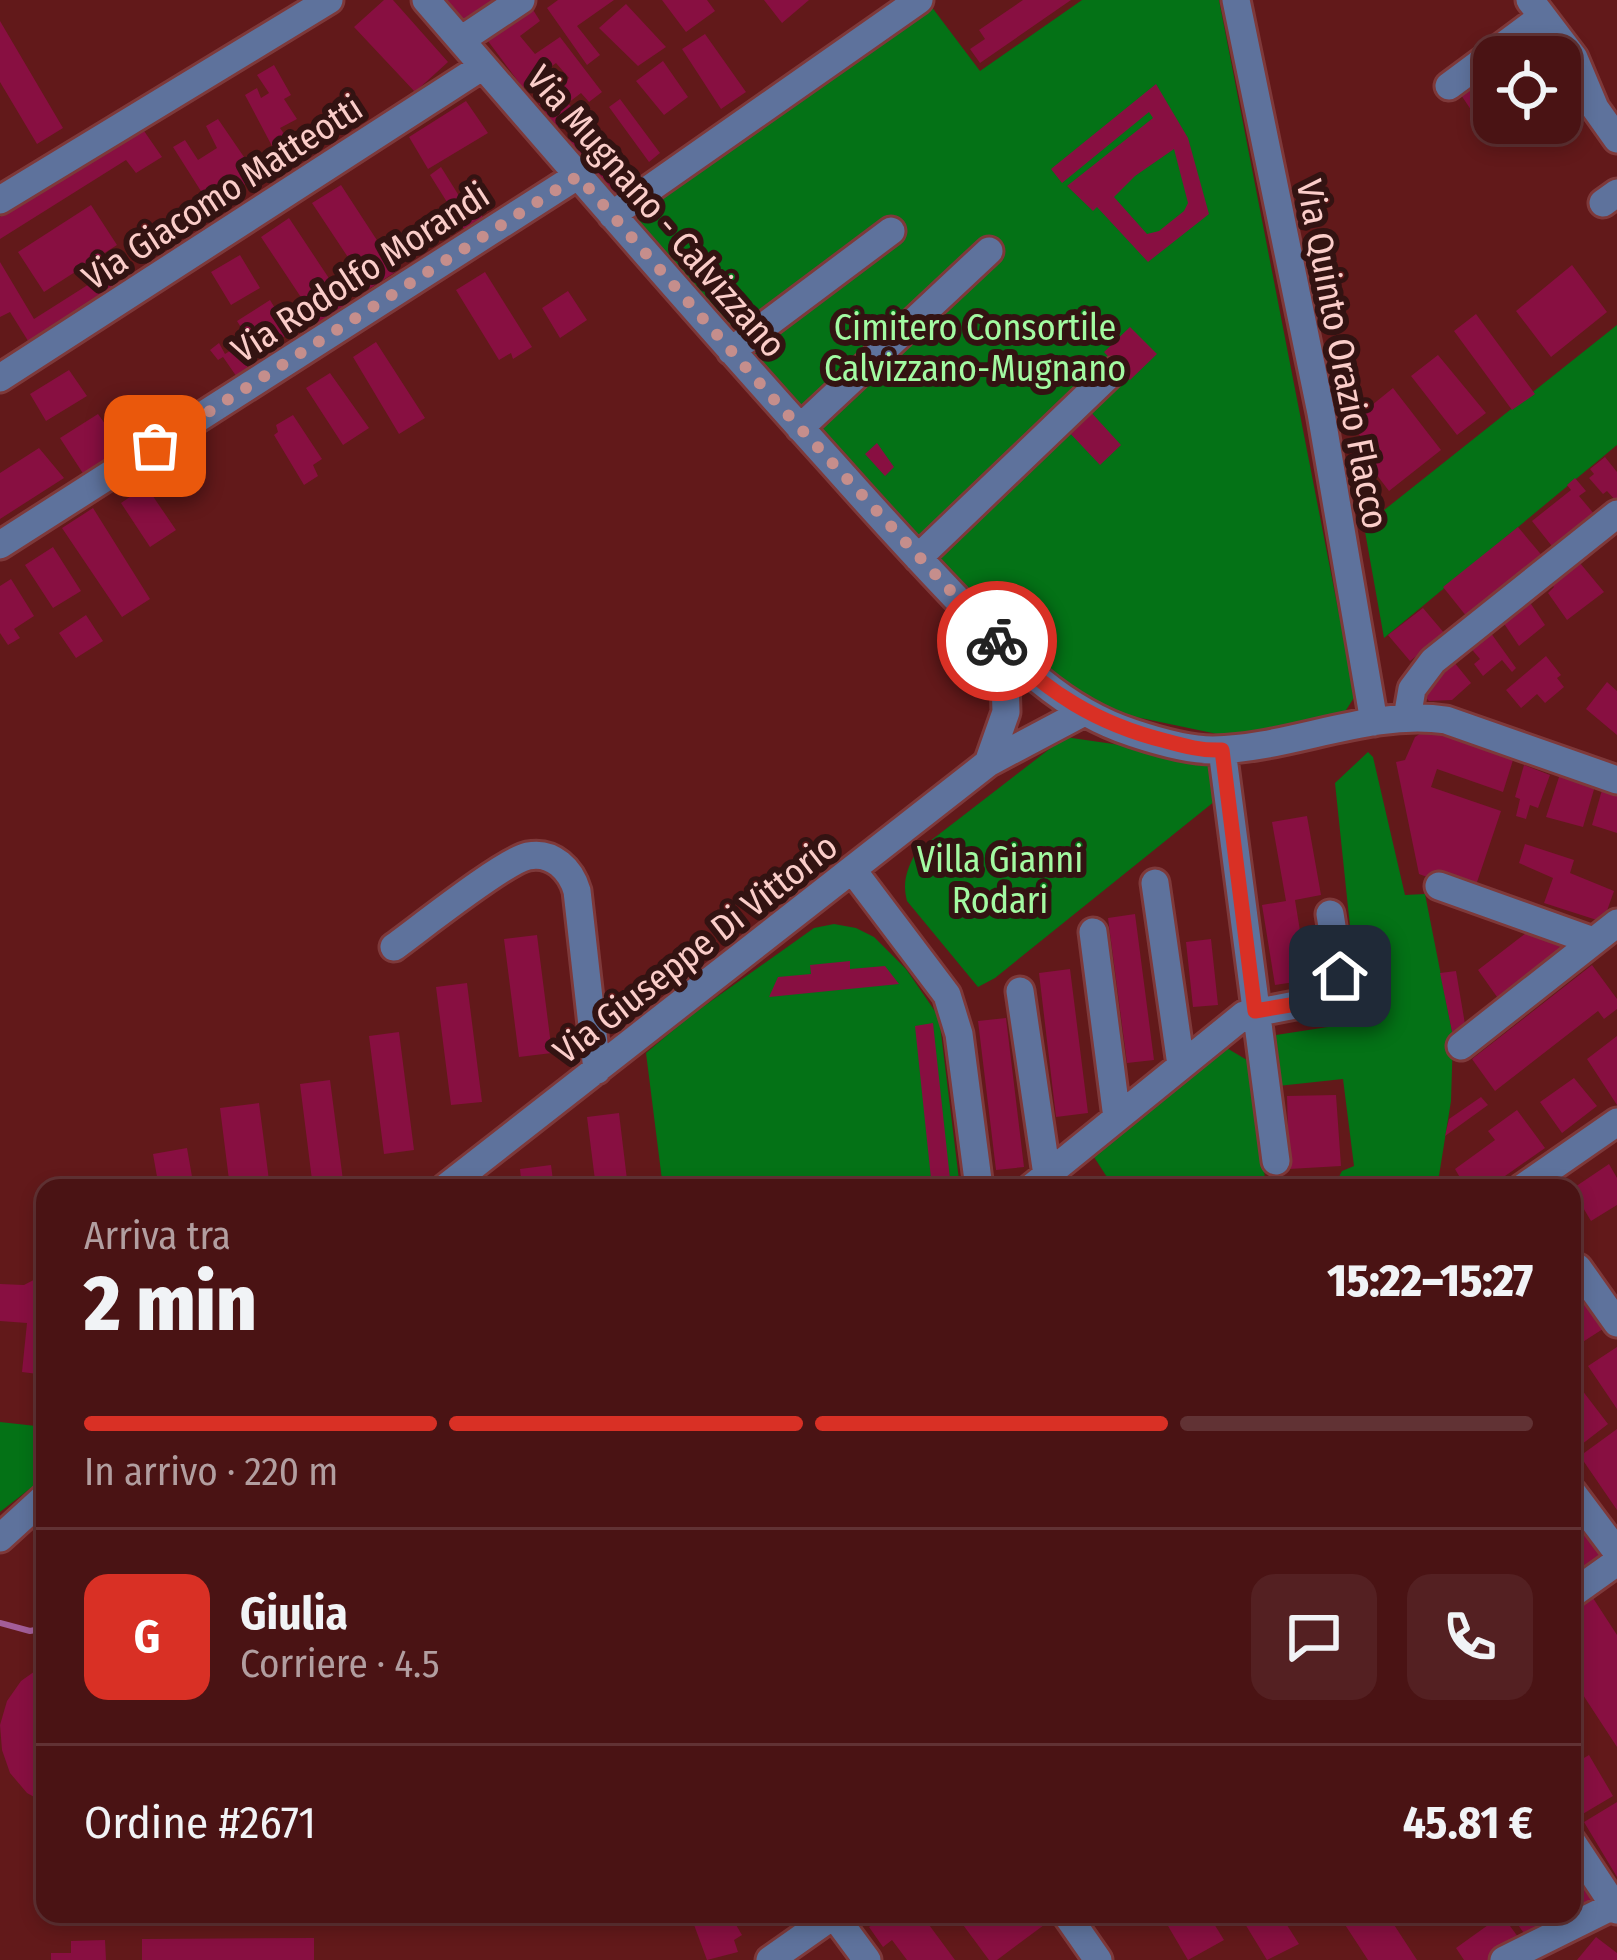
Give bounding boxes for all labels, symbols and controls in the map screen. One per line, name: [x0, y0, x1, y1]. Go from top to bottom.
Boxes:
map controls: [1473, 36, 1581, 144]
button: locate: [1473, 36, 1581, 144]
street label: Via Mugnano - Calvizzano: [517, 57, 795, 367]
street label: Via Giacomo Matteotti: [74, 86, 371, 300]
street label: Via Rodolfo Morandi: [223, 173, 498, 373]
street label: Via Quinto Orazio Flacco: [1287, 176, 1397, 533]
park label: Cimitero Consortile Calvizzano-Mugnano: [824, 306, 1126, 391]
pin: [104, 395, 206, 497]
icon: bag: [122, 413, 188, 479]
courier: [937, 581, 1057, 701]
icon: bike: [964, 608, 1030, 674]
street label: Via Giuseppe Di Vittorio: [545, 824, 846, 1073]
park label: Villa Gianni Rodari: [917, 838, 1083, 923]
pin: [1289, 925, 1391, 1027]
icon: home: [1307, 943, 1373, 1009]
text: Arriva tra: [84, 1213, 231, 1259]
text: 15:22–15:27: [1327, 1254, 1533, 1308]
text: 2 min: [84, 1257, 257, 1351]
text: In arrivo · 220 m: [84, 1449, 338, 1495]
button: chat: [1251, 1574, 1377, 1700]
button: phone: [1407, 1574, 1533, 1700]
text: Giulia: [240, 1587, 348, 1641]
text: G: [134, 1610, 160, 1664]
text: Corriere · 4.5: [240, 1641, 440, 1687]
text: Ordine #2671: [84, 1796, 316, 1850]
text: 45.81 €: [1403, 1796, 1533, 1850]

